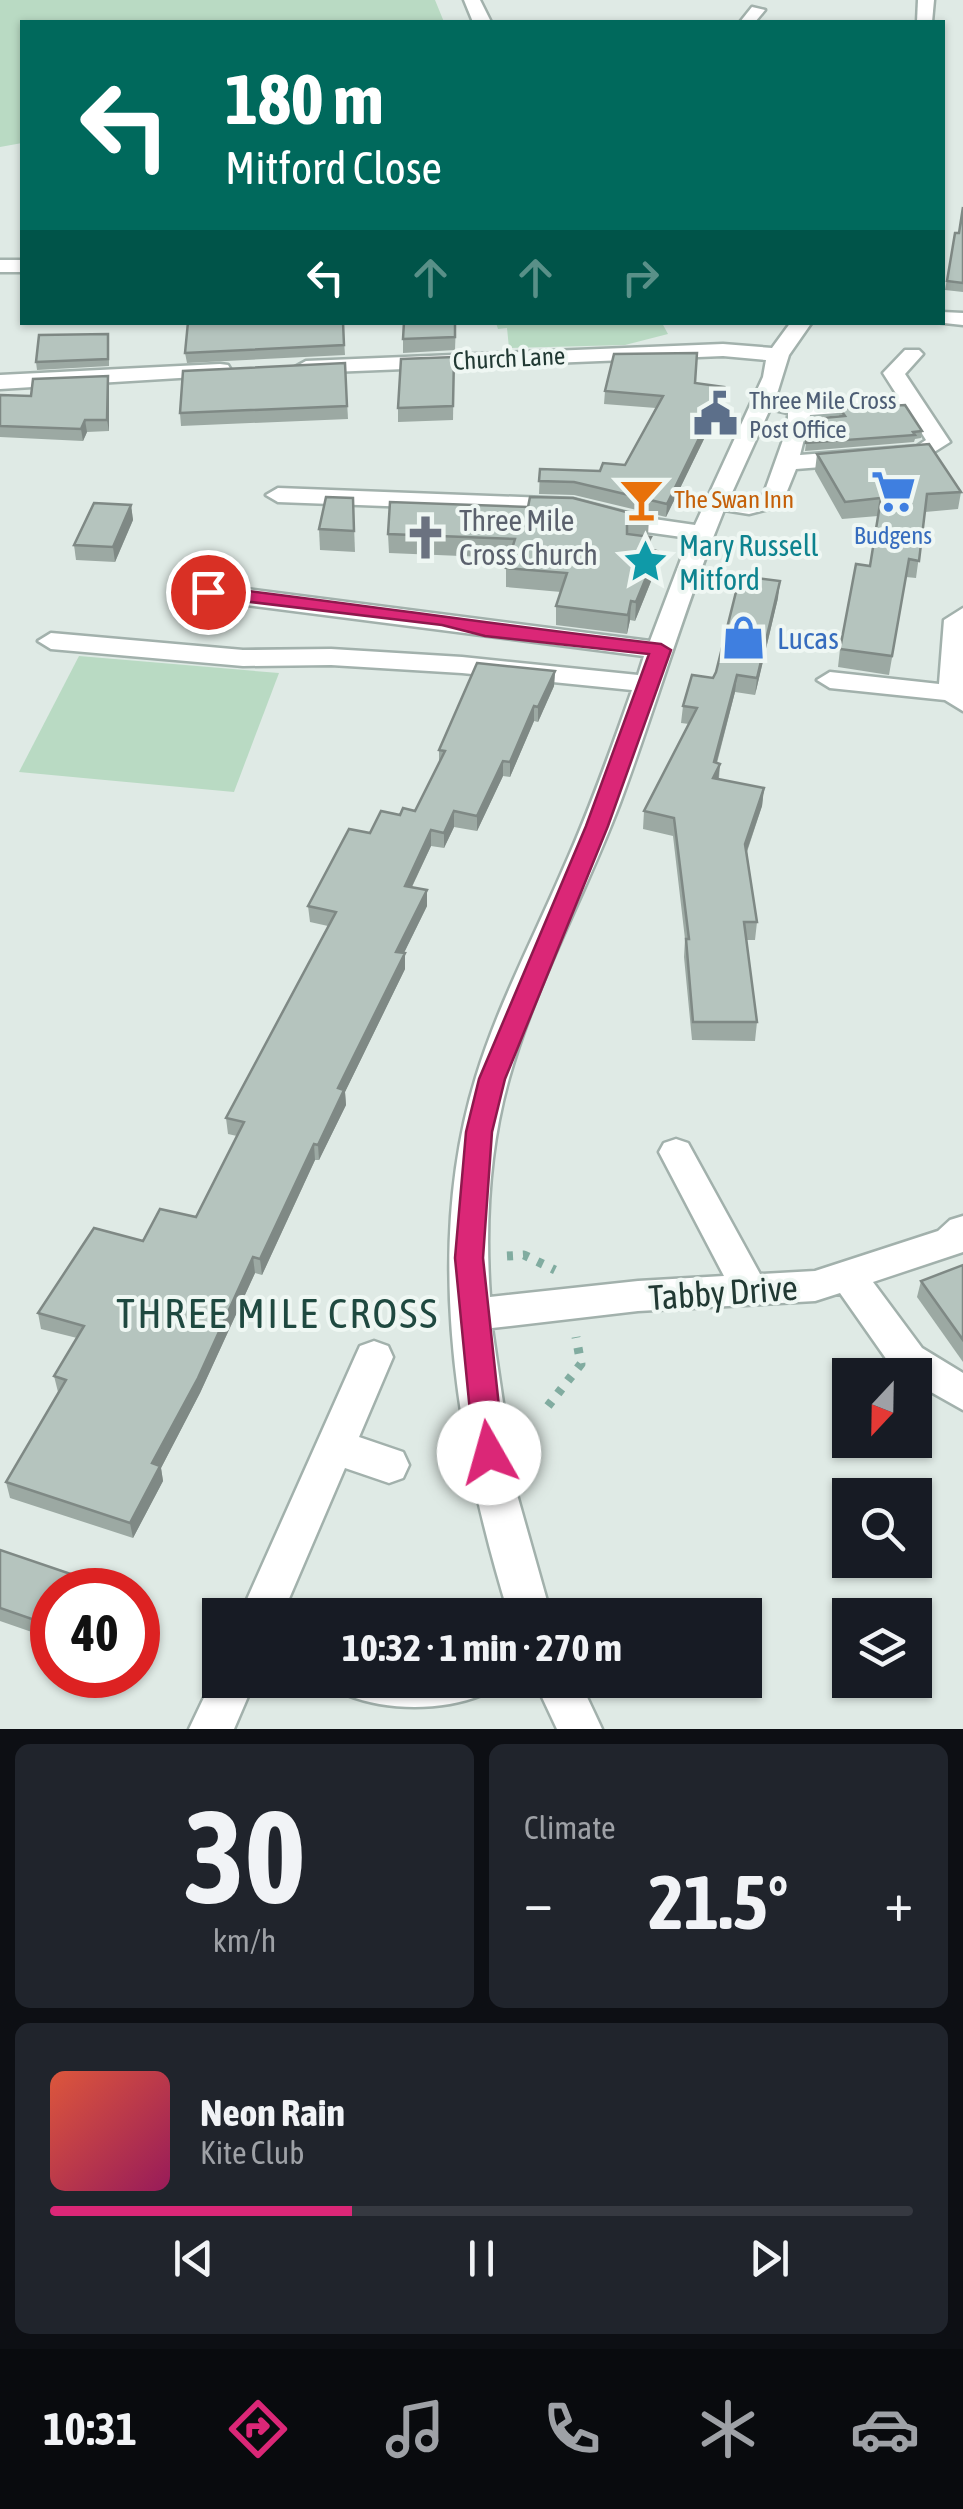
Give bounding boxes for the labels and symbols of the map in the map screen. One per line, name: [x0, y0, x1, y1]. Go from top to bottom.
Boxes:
street label: Church Lane: [452, 341, 566, 375]
place label: Three Mile Cross Post Office: [749, 386, 897, 443]
public building icon: Three Mile Cross Post Office: [692, 390, 740, 438]
supermarket icon: Budgens: [869, 467, 917, 515]
bar icon: The Swan Inn: [617, 475, 665, 523]
place label: The Swan Inn: [674, 485, 794, 513]
place label: Three Mile Cross Church: [459, 503, 598, 571]
church icon: Three Mile Cross Church: [402, 513, 450, 561]
place label: Budgens: [854, 521, 932, 549]
place label: Mary Russell Mitford: [679, 528, 819, 596]
place icon: Mary Russell Mitford: [622, 538, 670, 586]
pin: [166, 550, 251, 635]
shop icon: Lucas: [720, 614, 768, 662]
place label: Lucas: [777, 621, 839, 655]
street label: Tabby Drive: [647, 1267, 799, 1317]
district label: THREE MILE CROSS: [116, 1289, 440, 1337]
north arrow: [832, 1358, 932, 1458]
position arrow: [437, 1401, 541, 1505]
speed limit sign: 40: [30, 1568, 160, 1698]

